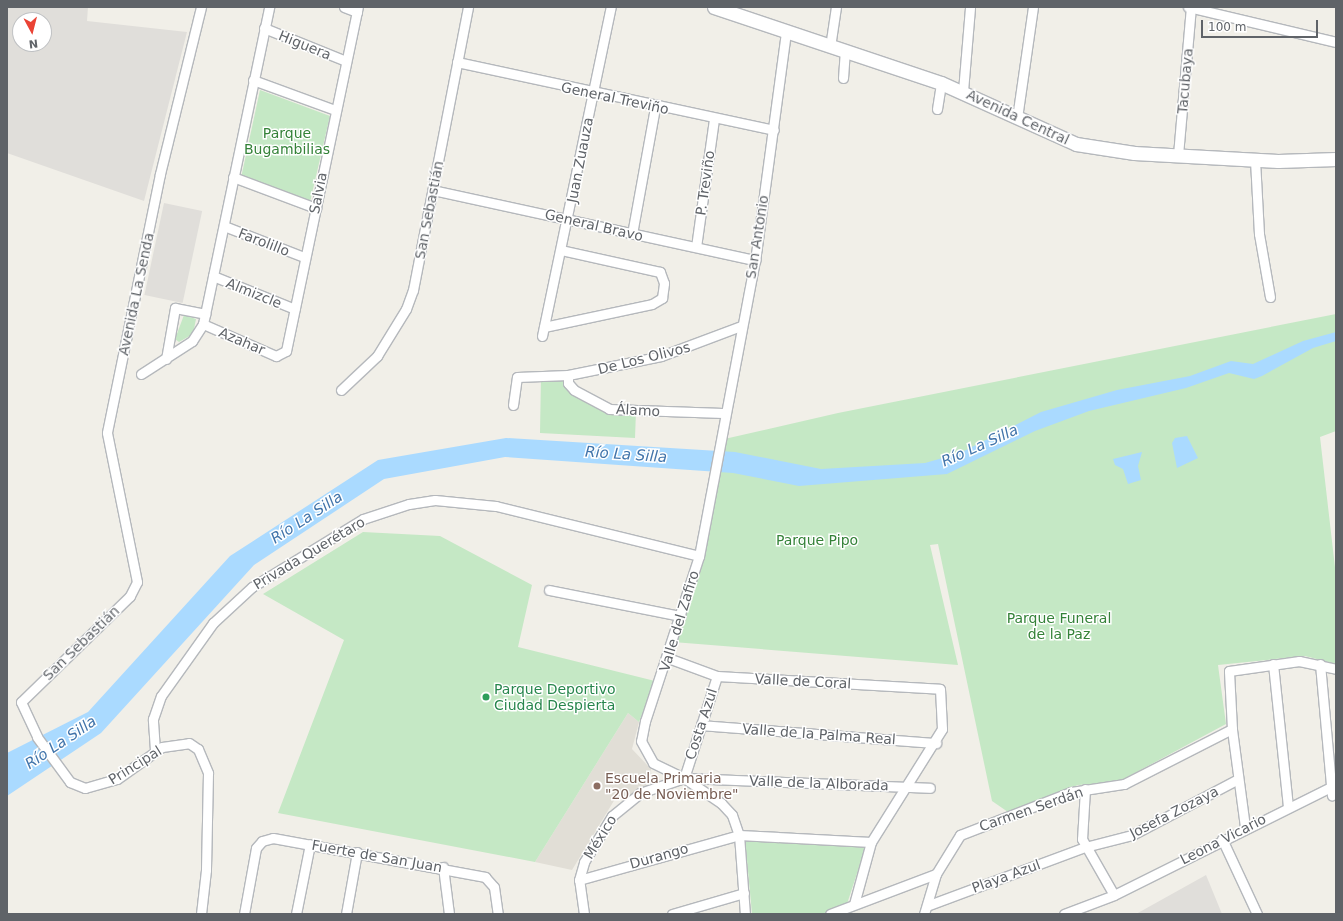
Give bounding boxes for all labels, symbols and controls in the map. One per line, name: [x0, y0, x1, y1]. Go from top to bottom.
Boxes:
north arrow: [12, 12, 52, 52]
scale bar: [1203, 12, 1320, 38]
text: 100 m: [1208, 20, 1246, 34]
street label: Higuera: [276, 27, 334, 63]
text: N: [28, 36, 39, 50]
street label: Tacubaya: [1174, 48, 1196, 114]
street label: General Treviño: [560, 78, 670, 118]
street label: Avenida Central: [964, 86, 1072, 148]
street label: Juan Zuauza: [563, 116, 597, 204]
park label: Parque Bugambilias: [244, 125, 330, 158]
street label: P. Treviño: [692, 149, 718, 217]
street label: San Sebastián: [411, 159, 447, 261]
street label: Salvia: [306, 171, 330, 215]
street label: San Antonio: [742, 194, 772, 280]
street label: General Bravo: [543, 206, 645, 244]
street label: Farolillo: [236, 225, 292, 259]
street label: Avenida La Senda: [115, 231, 157, 357]
street label: Almizcle: [224, 274, 284, 312]
street label: Azahar: [216, 324, 268, 358]
street label: De Los Olivos: [596, 338, 692, 378]
street label: Álamo: [615, 400, 661, 420]
water label: Río La Silla: [939, 421, 1021, 471]
water label: Río La Silla: [584, 443, 668, 467]
water label: Río La Silla: [268, 488, 346, 548]
street label: Privada Querétaro: [250, 513, 368, 593]
park label: Parque Pipo: [776, 532, 858, 548]
street label: Valle del Zafiro: [656, 568, 702, 674]
street label: San Sebastián: [39, 602, 123, 684]
park label: Parque Funeral de la Paz: [1007, 610, 1111, 642]
street label: Valle de Coral: [754, 670, 852, 692]
place label: Parque Deportivo Ciudad Despierta: [494, 681, 616, 714]
street label: Costa Azul: [682, 686, 720, 762]
marker: Parque Deportivo Ciudad Despierta: [481, 692, 491, 702]
water label: Río La Silla: [22, 713, 100, 773]
street label: Valle de la Palma Real: [742, 720, 896, 748]
street label: Principal: [105, 742, 165, 788]
place label: Escuela Primaria "20 de Noviembre": [605, 770, 739, 802]
street label: Valle de la Alborada: [749, 772, 889, 794]
marker: Escuela Primaria "20 de Noviembre": [592, 781, 602, 791]
street label: Josefa Zozaya: [1127, 782, 1221, 842]
street label: Carmen Serdán: [977, 783, 1085, 835]
street label: Leona Vicario: [1177, 810, 1269, 868]
street label: México: [580, 812, 620, 862]
street label: Fuerte de San Juan: [310, 836, 444, 876]
street label: Durango: [628, 840, 690, 872]
street label: Playa Azul: [969, 856, 1043, 896]

